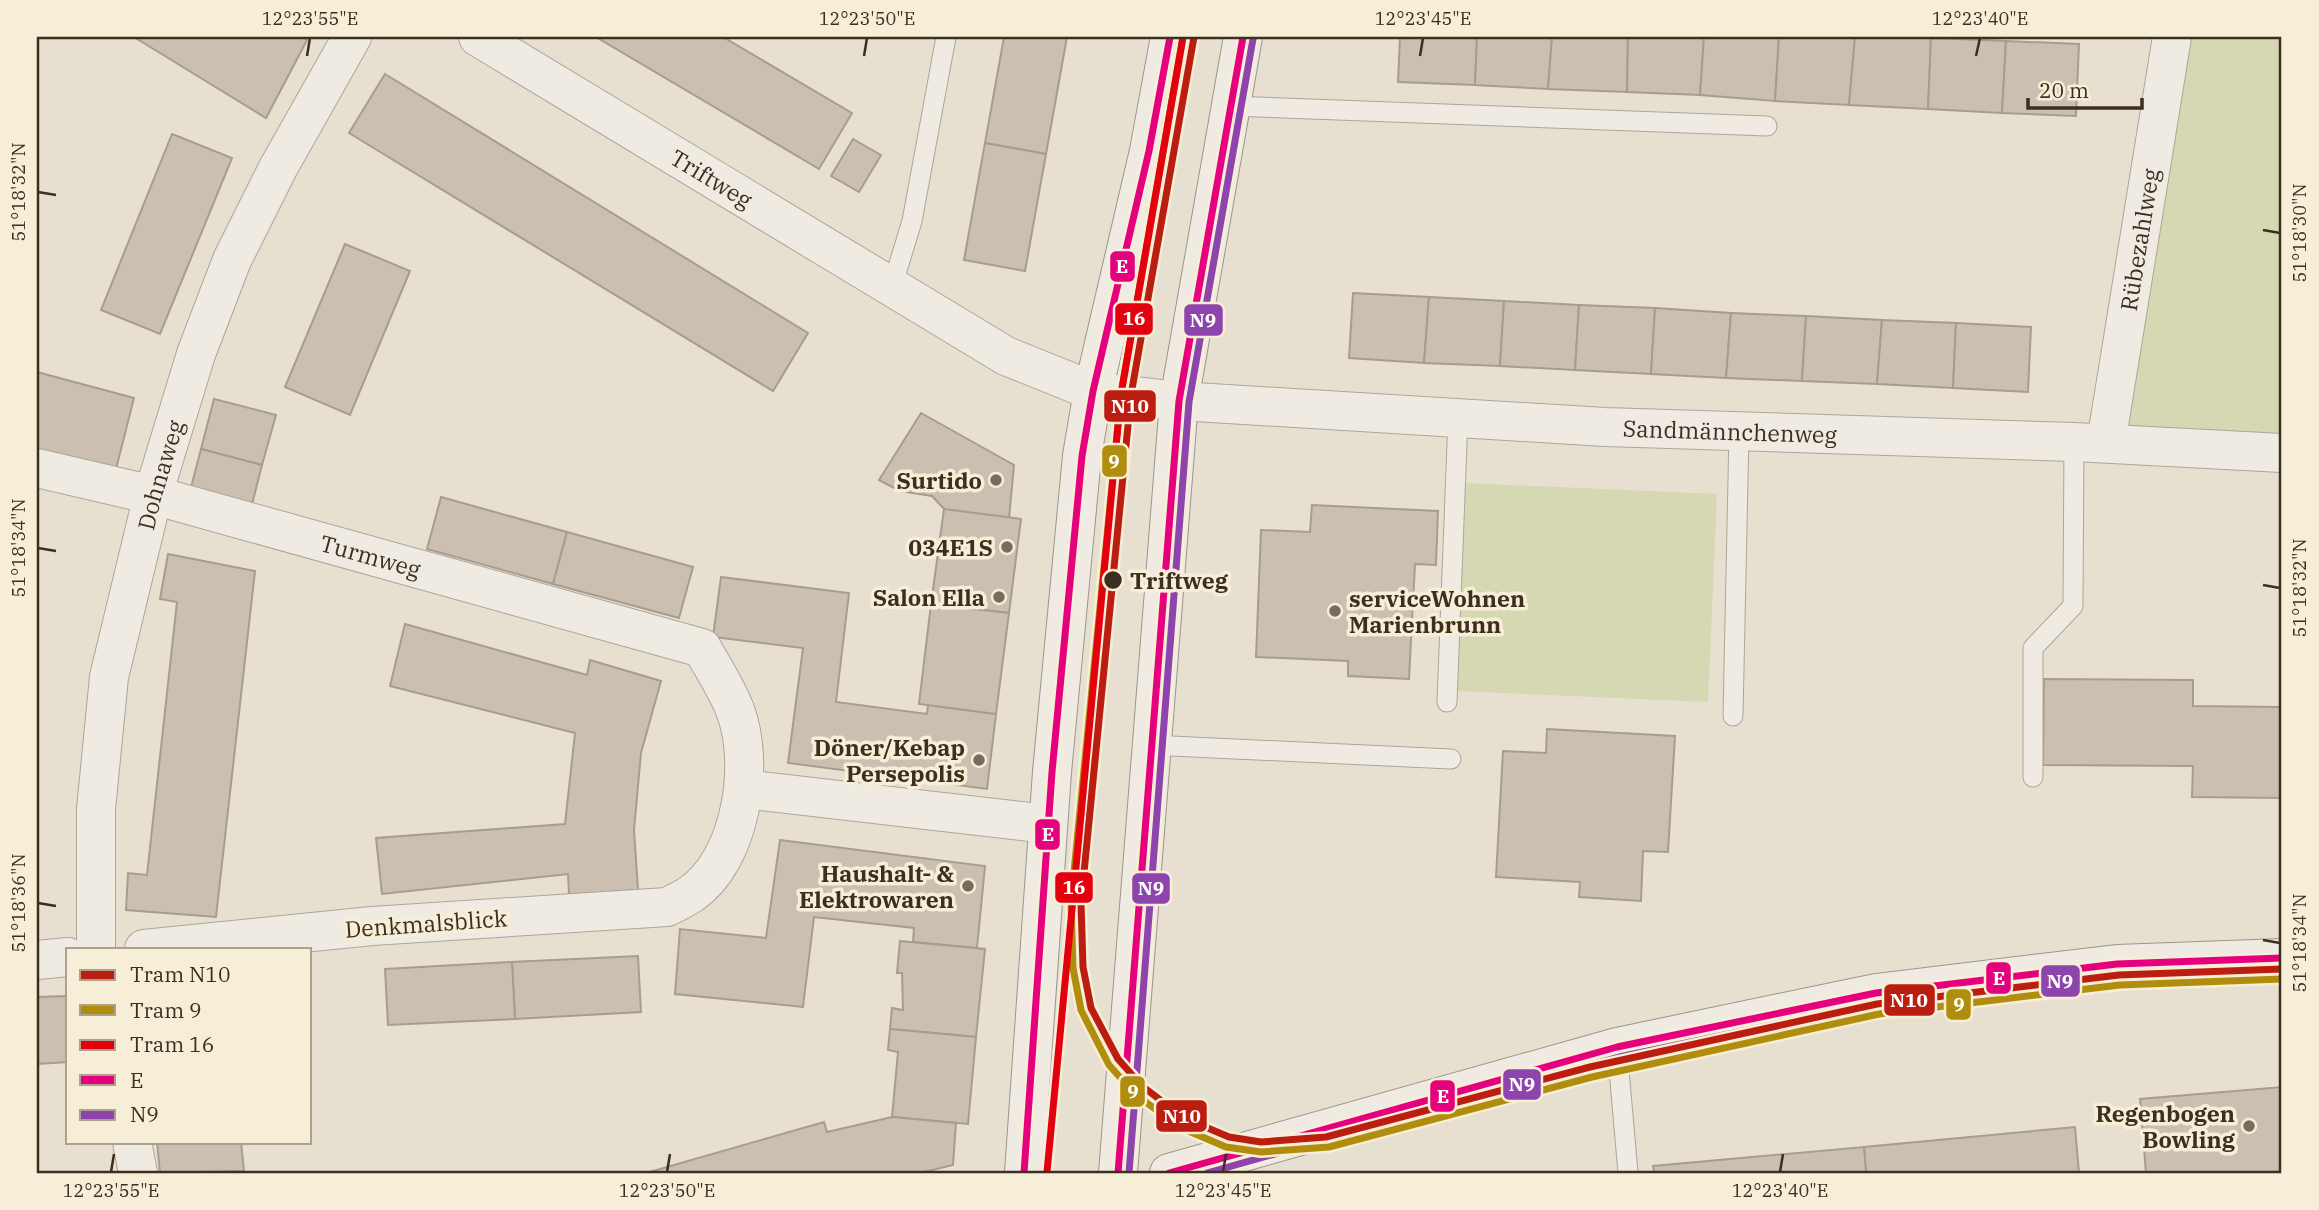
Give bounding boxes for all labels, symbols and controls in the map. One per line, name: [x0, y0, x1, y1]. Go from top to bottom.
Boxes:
text: 12°23'55"E: [262, 7, 358, 30]
text: 12°23'50"E: [819, 7, 915, 30]
text: 12°23'45"E: [1375, 7, 1471, 30]
text: 12°23'40"E: [1932, 7, 2028, 30]
scale bar: [2028, 66, 2142, 110]
text: 20 m: [2039, 76, 2089, 104]
street label: Triftweg: [665, 142, 759, 215]
text: 51°18'32"N: [7, 143, 30, 242]
street label: Rübezahlweg: [2113, 166, 2165, 313]
text: 51°18'30"N: [2288, 184, 2311, 283]
line badge: E: [1109, 250, 1136, 283]
text: E: [1116, 254, 1128, 278]
line badge: 16: [1114, 302, 1154, 336]
line badge: N9: [1183, 303, 1224, 337]
text: 16: [1123, 306, 1145, 330]
text: N9: [1190, 308, 1216, 332]
line badge: N10: [1103, 389, 1157, 423]
text: N10: [1111, 394, 1149, 418]
street label: Sandmännchenweg: [1622, 413, 1838, 449]
street label: Dohnaweg: [130, 416, 190, 533]
line badge: 9: [1101, 444, 1128, 478]
text: 9: [1108, 449, 1120, 473]
place label: Surtido: [897, 465, 982, 495]
marker: Surtido: [988, 472, 1004, 488]
text: 51°18'34"N: [7, 499, 30, 598]
street label: Turmweg: [317, 527, 425, 584]
place label: 034E1S: [908, 532, 993, 562]
marker: 034E1S: [999, 539, 1015, 555]
text: 51°18'32"N: [2288, 539, 2311, 638]
place label: Triftweg: [1130, 565, 1229, 595]
marker: Triftweg: [1102, 569, 1124, 591]
place label: Salon Ella: [873, 582, 985, 612]
place label: serviceWohnen Marienbrunn: [1349, 583, 1525, 639]
marker: Salon Ella: [991, 589, 1007, 605]
marker: serviceWohnen Marienbrunn: [1327, 603, 1343, 619]
place label: Döner/Kebap Persepolis: [814, 732, 965, 788]
marker: Döner/Kebap Persepolis: [971, 752, 987, 768]
line badge: E: [1034, 818, 1061, 851]
text: E: [1042, 822, 1054, 846]
text: 51°18'36"N: [7, 854, 30, 953]
place label: Haushalt- & Elektrowaren: [799, 858, 954, 914]
line badge: 16: [1054, 871, 1094, 904]
line badge: N9: [1131, 872, 1171, 905]
text: 16: [1063, 875, 1085, 899]
text: N9: [1138, 876, 1164, 900]
marker: Haushalt- & Elektrowaren: [960, 878, 976, 894]
text: 51°18'34"N: [2288, 894, 2311, 993]
street label: Denkmalsblick: [344, 902, 509, 944]
legend: [66, 948, 312, 1144]
text: Tram N10: [130, 960, 231, 988]
line badge: E: [1985, 961, 2012, 995]
line badge: N9: [2040, 964, 2081, 998]
text: E: [1993, 966, 2005, 990]
text: N9: [2047, 969, 2073, 993]
line badge: N10: [1883, 983, 1936, 1017]
text: N10: [1890, 988, 1928, 1012]
line badge: 9: [1945, 988, 1972, 1021]
text: 9: [1953, 992, 1965, 1016]
text: Tram 9: [130, 996, 202, 1024]
text: Tram 16: [130, 1030, 214, 1058]
text: E: [130, 1066, 143, 1094]
line badge: N9: [1502, 1068, 1542, 1101]
text: N9: [1509, 1072, 1535, 1096]
line badge: 9: [1119, 1075, 1146, 1108]
text: 9: [1127, 1079, 1139, 1103]
line badge: E: [1429, 1079, 1456, 1113]
text: E: [1437, 1084, 1449, 1108]
place label: Regenbogen Bowling: [2095, 1098, 2236, 1154]
line badge: N10: [1155, 1099, 1208, 1133]
text: N9: [130, 1100, 159, 1128]
text: N10: [1163, 1104, 1201, 1128]
marker: Regenbogen Bowling: [2241, 1118, 2257, 1134]
text: 12°23'55"E: [63, 1179, 159, 1202]
text: 12°23'50"E: [619, 1179, 715, 1202]
text: 12°23'45"E: [1175, 1179, 1271, 1202]
text: 12°23'40"E: [1732, 1179, 1828, 1202]

